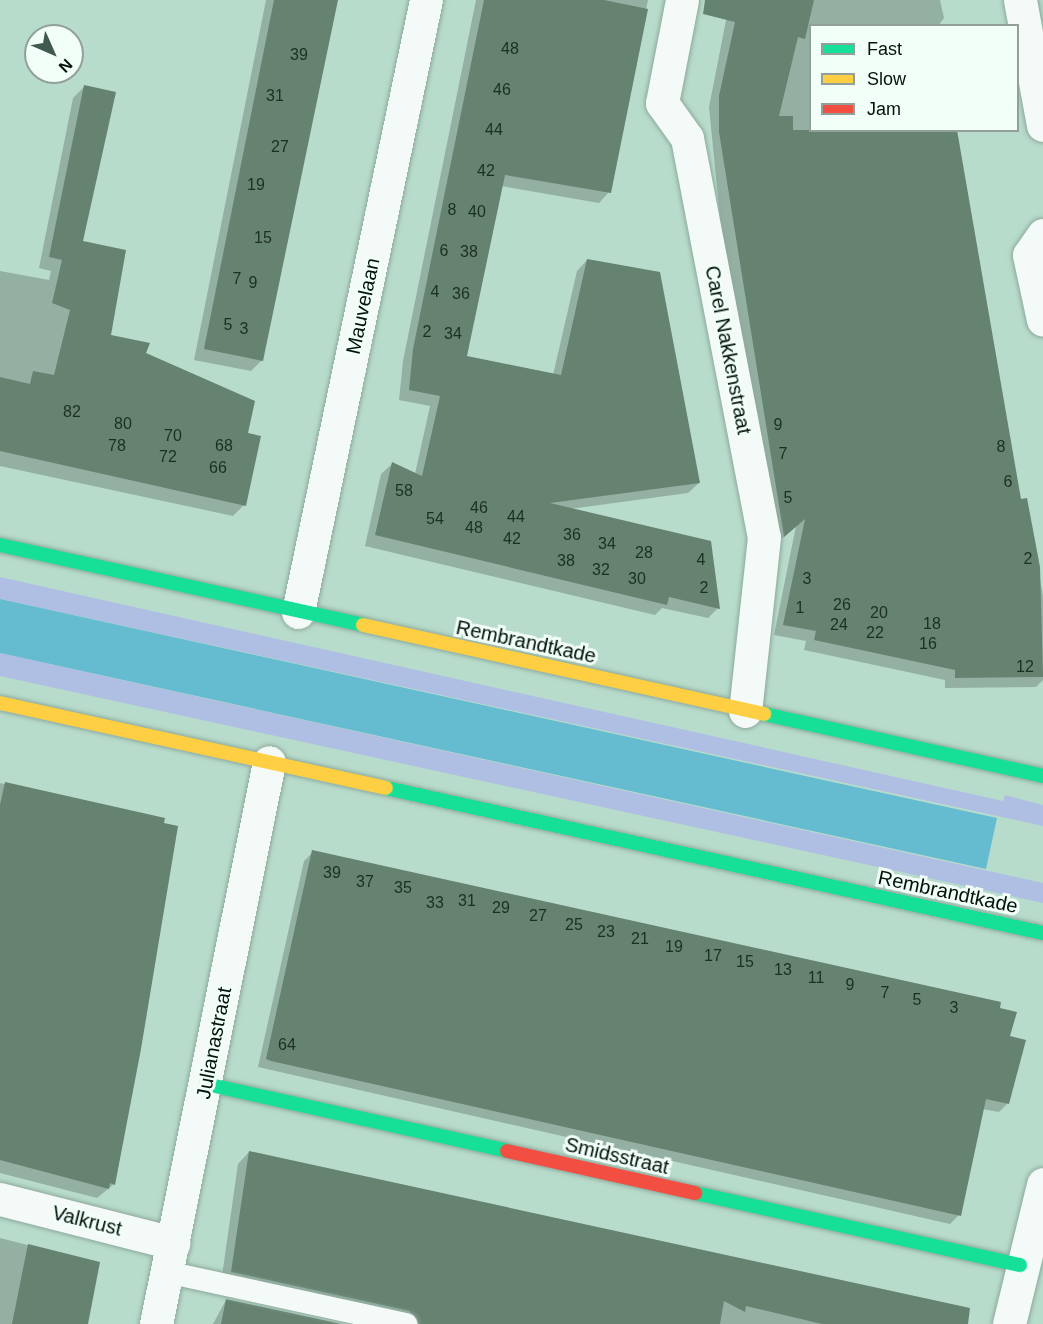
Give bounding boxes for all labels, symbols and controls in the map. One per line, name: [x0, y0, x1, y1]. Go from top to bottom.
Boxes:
north arrow: [24, 24, 84, 84]
legend: [809, 24, 1019, 132]
house number: 48: [501, 39, 519, 59]
text: Fast: [867, 39, 902, 59]
house number: 39: [290, 45, 308, 65]
text: N: [56, 56, 76, 76]
text: Slow: [867, 69, 906, 89]
house number: 46: [493, 80, 511, 100]
house number: 31: [266, 86, 284, 106]
text: Jam: [867, 99, 901, 119]
house number: 44: [485, 120, 503, 140]
house number: 27: [271, 137, 289, 157]
house number: 42: [477, 161, 495, 181]
house number: 19: [247, 175, 265, 195]
house number: 8: [448, 200, 456, 220]
house number: 40: [468, 202, 486, 222]
house number: 15: [254, 228, 272, 248]
house number: 6: [440, 241, 448, 261]
house number: 38: [460, 242, 478, 262]
street label: Mauvelaan: [341, 256, 385, 356]
street label: Carel Nakkenstraat: [700, 264, 756, 436]
house number: 7: [233, 269, 241, 289]
house number: 9: [249, 273, 257, 293]
house number: 4: [431, 282, 439, 302]
house number: 36: [452, 284, 470, 304]
house number: 5: [224, 315, 232, 335]
house number: 3: [240, 319, 248, 339]
house number: 2: [423, 322, 431, 342]
house number: 34: [444, 324, 462, 344]
house number: 82: [63, 402, 81, 422]
house number: 80: [114, 414, 132, 434]
house number: 9: [774, 415, 782, 435]
house number: 70: [164, 426, 182, 446]
house number: 78: [108, 436, 126, 456]
house number: 68: [215, 436, 233, 456]
house number: 8: [997, 437, 1005, 457]
house number: 7: [779, 444, 787, 464]
house number: 72: [159, 447, 177, 467]
house number: 66: [209, 458, 227, 478]
house number: 6: [1004, 472, 1012, 492]
house number: 58: [395, 481, 413, 501]
house number: 5: [784, 488, 792, 508]
house number: 46: [470, 498, 488, 518]
house number: 44: [507, 507, 525, 527]
house number: 54: [426, 509, 444, 529]
house number: 48: [465, 518, 483, 538]
house number: 36: [563, 525, 581, 545]
house number: 42: [503, 529, 521, 549]
house number: 34: [598, 534, 616, 554]
house number: 28: [635, 543, 653, 563]
house number: 2: [1024, 549, 1032, 569]
house number: 4: [697, 550, 705, 570]
house number: 38: [557, 551, 575, 571]
house number: 32: [592, 560, 610, 580]
house number: 30: [628, 569, 646, 589]
house number: 3: [803, 569, 811, 589]
house number: 2: [700, 578, 708, 598]
house number: 26: [833, 595, 851, 615]
house number: 1: [796, 598, 804, 618]
house number: 20: [870, 603, 888, 623]
house number: 18: [923, 614, 941, 634]
street label: Rembrandtkade: [454, 615, 598, 669]
house number: 24: [830, 615, 848, 635]
house number: 22: [866, 623, 884, 643]
house number: 16: [919, 634, 937, 654]
house number: 12: [1016, 657, 1034, 677]
house number: 39: [323, 863, 341, 883]
street label: Rembrandtkade: [876, 865, 1020, 919]
house number: 37: [356, 872, 374, 892]
house number: 35: [394, 878, 412, 898]
house number: 31: [458, 891, 476, 911]
house number: 33: [426, 893, 444, 913]
house number: 29: [492, 898, 510, 918]
house number: 27: [529, 906, 547, 926]
house number: 25: [565, 915, 583, 935]
house number: 23: [597, 922, 615, 942]
house number: 21: [631, 929, 649, 949]
house number: 19: [665, 937, 683, 957]
house number: 17: [704, 946, 722, 966]
house number: 15: [736, 952, 754, 972]
house number: 13: [774, 960, 792, 980]
house number: 11: [808, 968, 824, 988]
house number: 9: [846, 975, 854, 995]
house number: 7: [881, 983, 889, 1003]
street label: Julianastraat: [191, 985, 237, 1101]
house number: 5: [913, 990, 921, 1010]
house number: 3: [950, 998, 958, 1018]
house number: 64: [278, 1035, 296, 1055]
street label: Smidsstraat: [563, 1132, 671, 1180]
street label: Valkrust: [50, 1201, 124, 1241]

